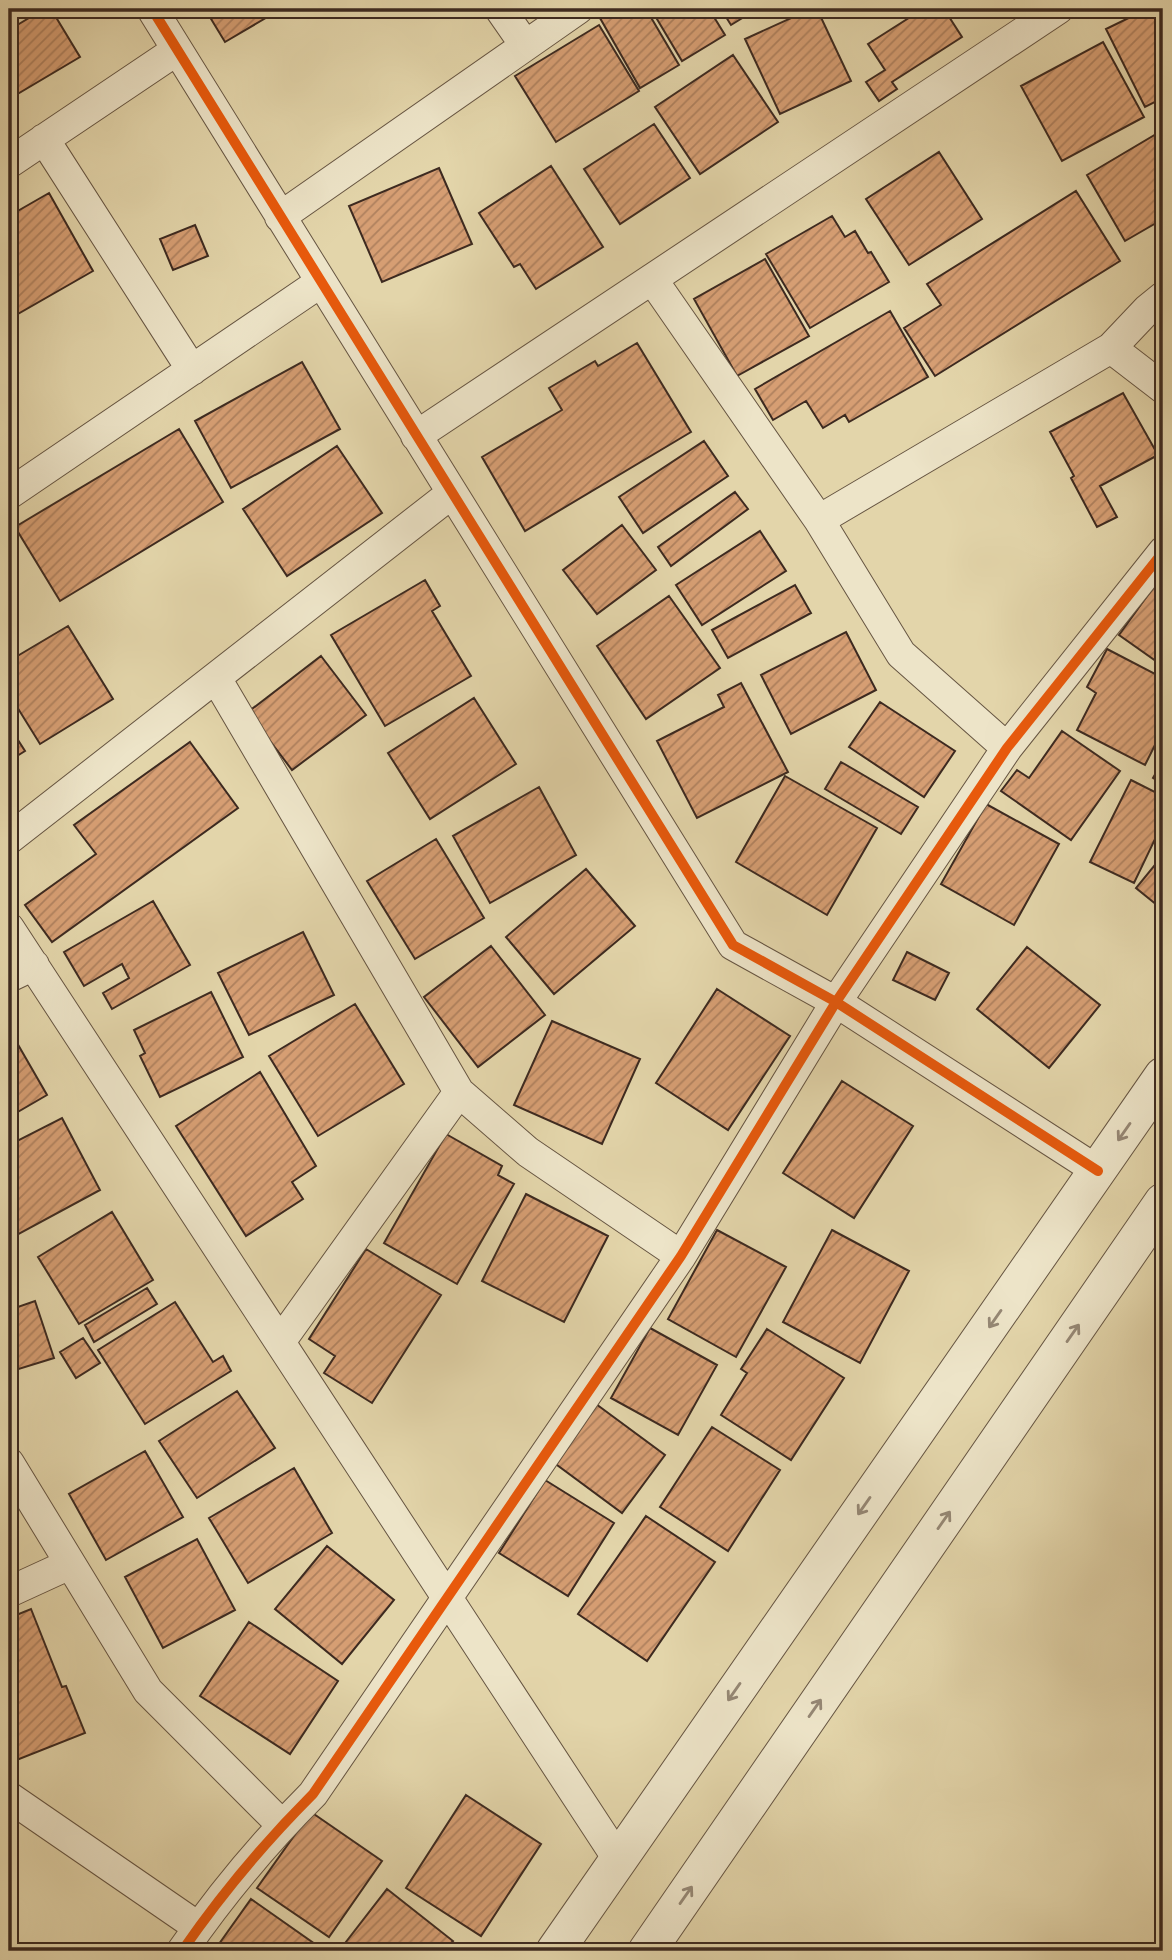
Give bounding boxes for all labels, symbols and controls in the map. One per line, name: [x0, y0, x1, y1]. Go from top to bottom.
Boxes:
one-way arrow: [1117, 1122, 1132, 1141]
one-way arrow: [988, 1309, 1002, 1328]
one-way arrow: [1066, 1324, 1080, 1343]
one-way arrow: [857, 1496, 871, 1515]
one-way arrow: [937, 1511, 951, 1530]
one-way arrow: [727, 1682, 741, 1701]
one-way arrow: [808, 1699, 822, 1718]
one-way arrow: [679, 1886, 693, 1905]

